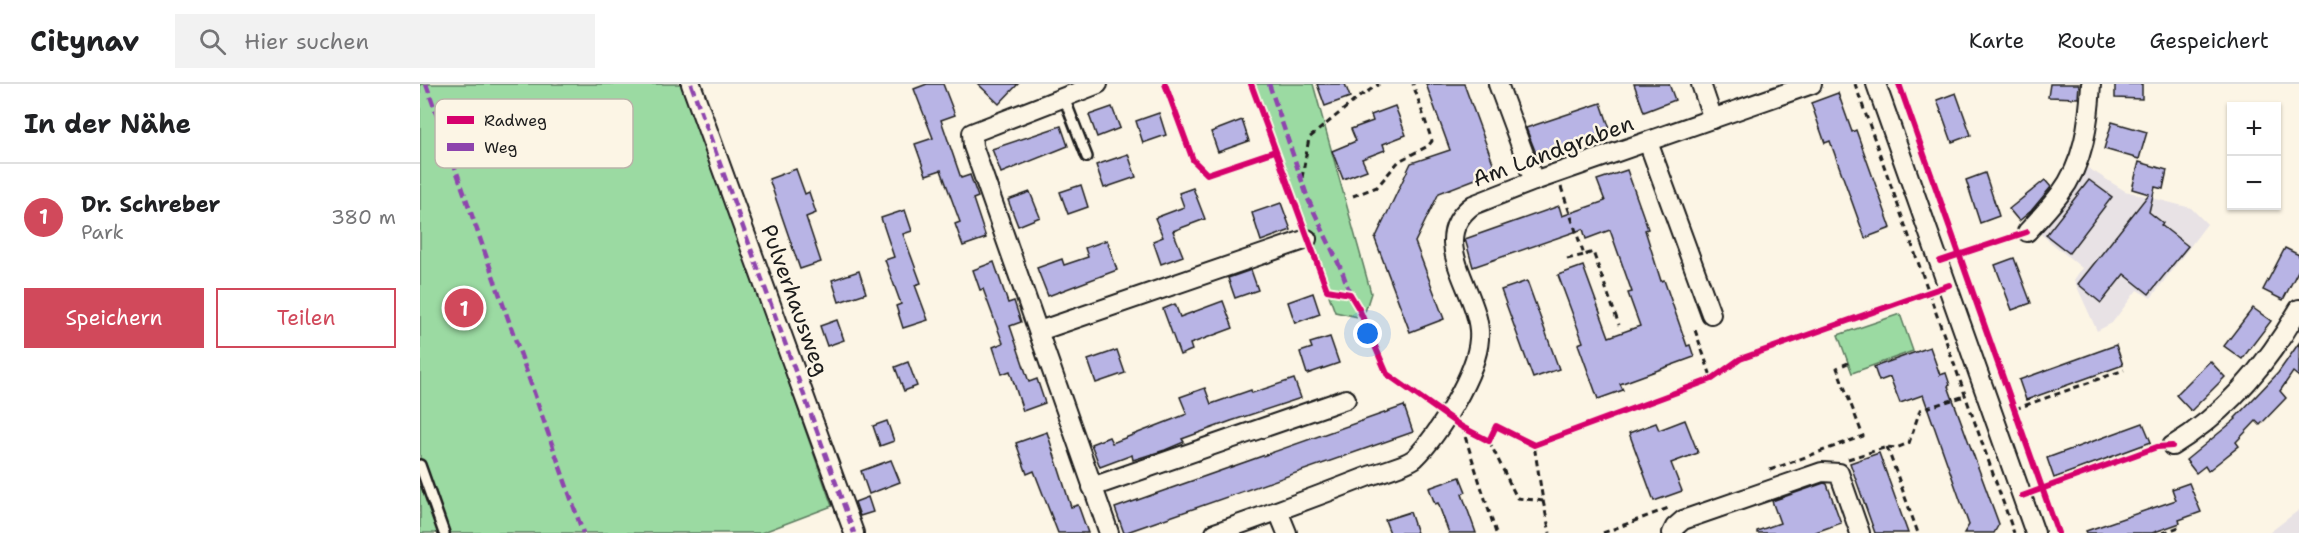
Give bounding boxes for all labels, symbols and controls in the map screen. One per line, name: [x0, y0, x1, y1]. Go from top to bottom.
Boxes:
search box: [175, 14, 595, 68]
text: Citynav: [30, 22, 139, 60]
icon: search: [196, 25, 229, 58]
text: Hier suchen: [244, 27, 369, 56]
text: Karte: [1969, 27, 2024, 55]
text: Route: [2057, 27, 2116, 55]
text: Gespeichert: [2149, 27, 2269, 55]
legend: [435, 99, 633, 168]
map controls: [2227, 102, 2281, 210]
button: +: [2227, 102, 2281, 156]
text: In der Nähe: [24, 106, 191, 141]
street label: Am Landgraben: [1469, 108, 1637, 194]
text: Radweg: [484, 110, 547, 131]
text: Weg: [484, 137, 518, 158]
button: −: [2227, 156, 2281, 210]
text: Dr. Schreber: [81, 190, 220, 219]
text: 1: [39, 204, 48, 230]
text: 380 m: [331, 204, 396, 230]
text: Park: [81, 219, 124, 245]
street label: Pulverhausweg: [754, 220, 836, 380]
pin: 1: [444, 286, 483, 330]
button: Speichern: [24, 288, 204, 348]
button: Teilen: [216, 288, 396, 348]
your location: [1353, 319, 1382, 348]

